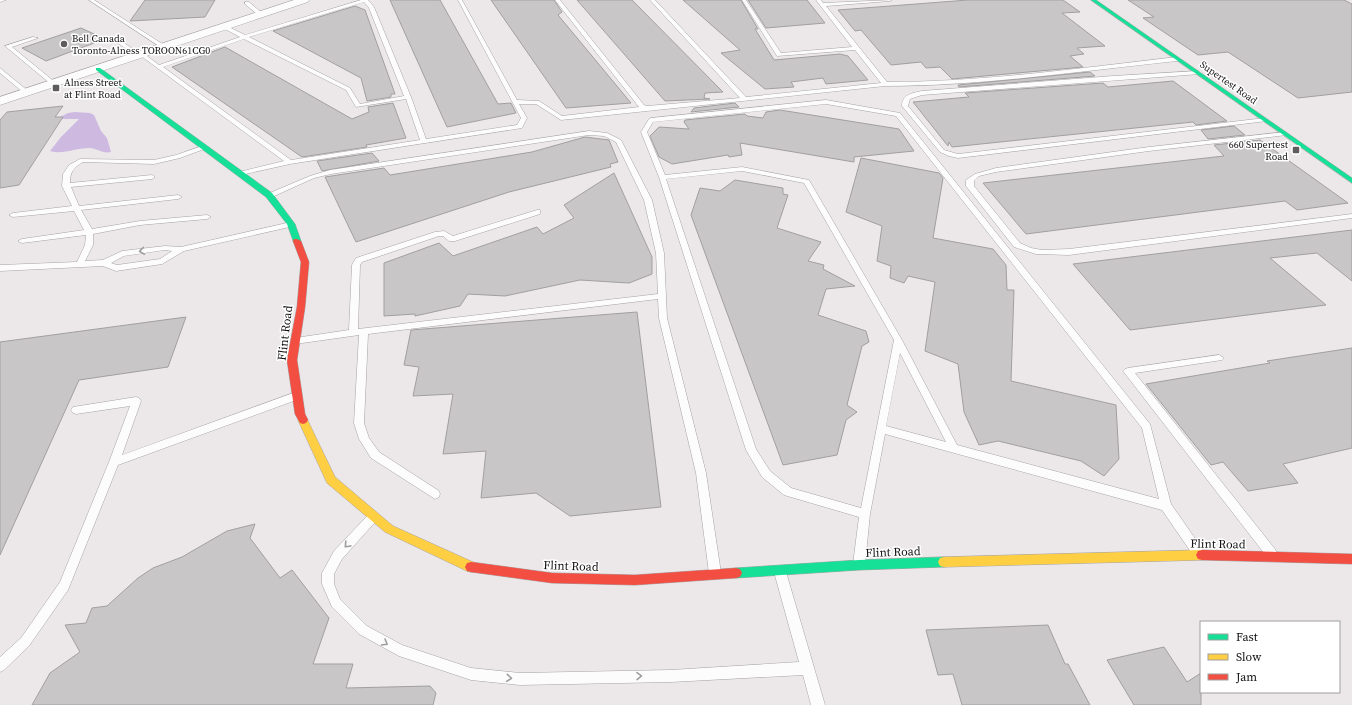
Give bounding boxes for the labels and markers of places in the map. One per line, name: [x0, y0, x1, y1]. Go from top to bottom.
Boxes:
place label: Bell Canada Toronto-Alness TOROON61CG0: [72, 32, 210, 57]
marker: Bell Canada Toronto-Alness TOROON61CG0: [59, 39, 69, 49]
place label: Alness Street at Flint Road: [64, 76, 122, 101]
marker: Alness Street at Flint Road: [51, 83, 61, 93]
place label: 660 Supertest Road: [1229, 138, 1289, 163]
marker: 660 Supertest Road: [1291, 145, 1301, 155]

